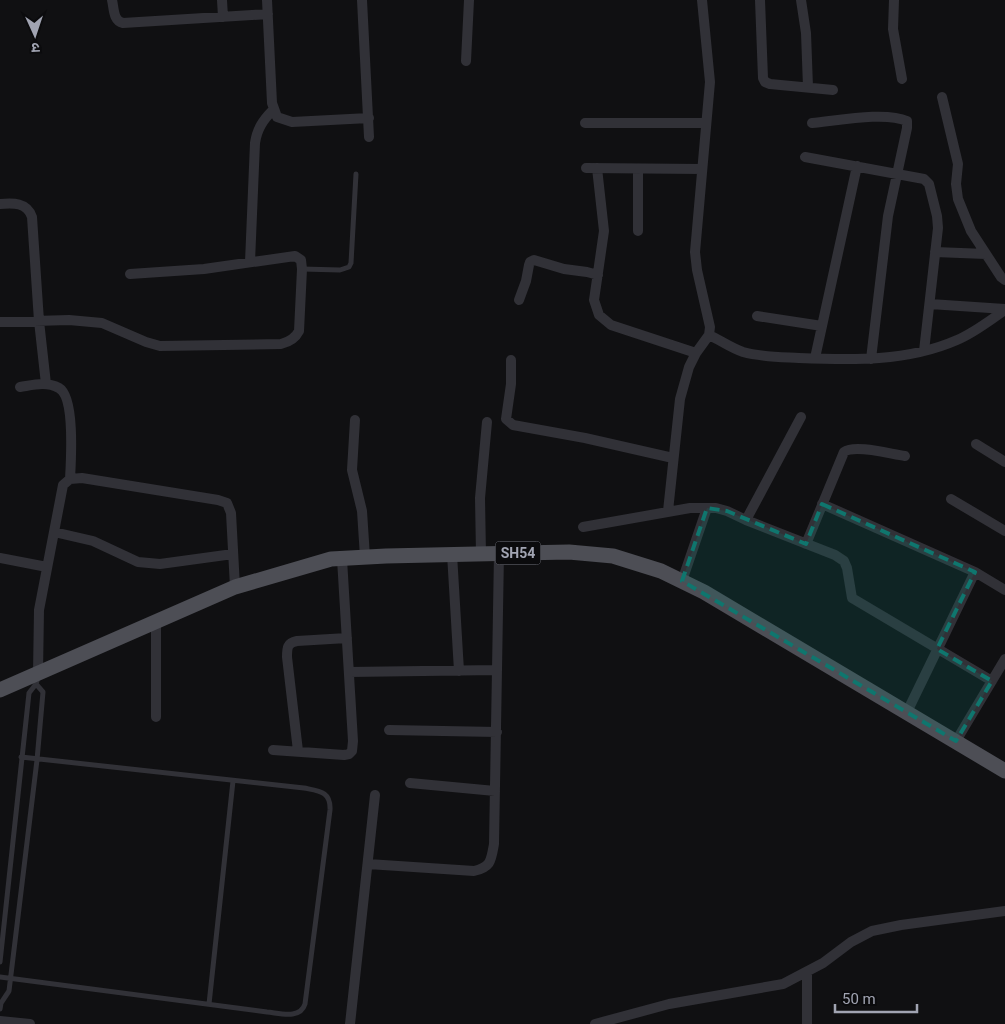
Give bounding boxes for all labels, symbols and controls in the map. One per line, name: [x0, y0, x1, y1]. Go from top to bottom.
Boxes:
north arrow: [10, 10, 60, 60]
text: उ: [30, 40, 40, 56]
road number: SH54: [496, 542, 540, 564]
scale bar: [835, 982, 918, 1014]
text: 50 m: [842, 990, 876, 1008]

